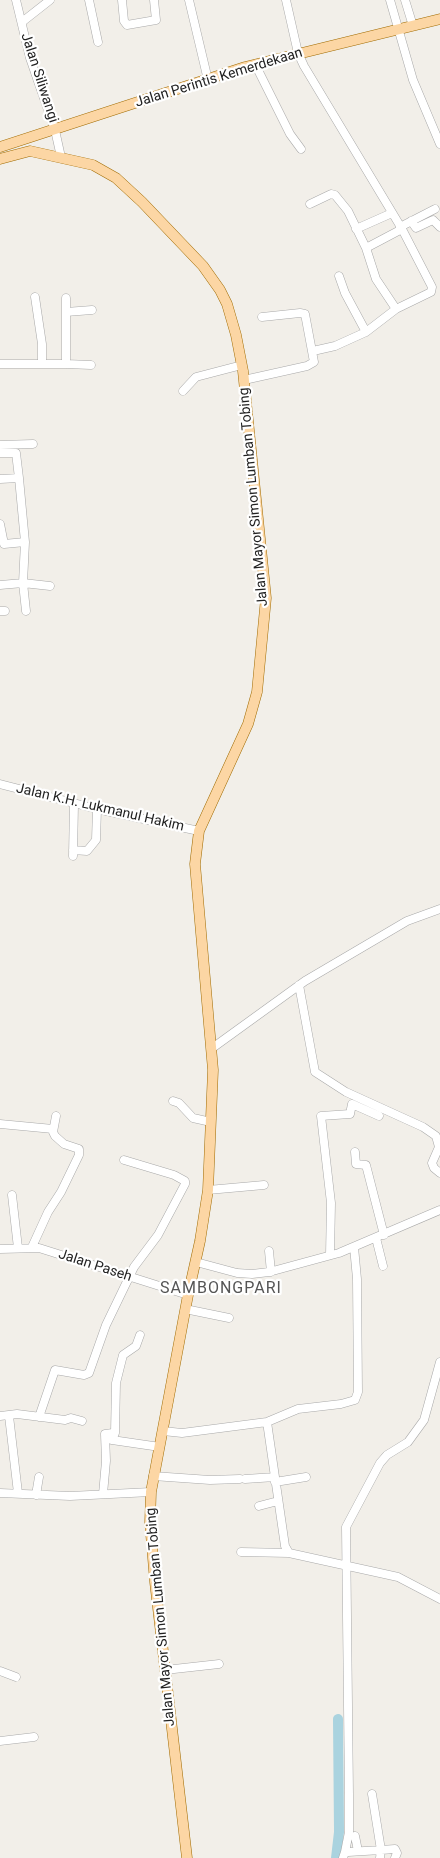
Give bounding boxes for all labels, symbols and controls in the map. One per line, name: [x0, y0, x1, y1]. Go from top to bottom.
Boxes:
street label: Jalan Siliwangi: [17, 31, 61, 125]
street label: Jalan Perintis Kemerdekaan: [133, 45, 305, 111]
street label: Jalan Mayor Simon Lumban Tobing: [236, 387, 272, 607]
street label: Jalan K.H. Lukmanul Hakim: [14, 780, 186, 836]
street label: Jalan Paseh: [56, 1246, 134, 1286]
district label: SAMBONGPARI: [159, 1279, 283, 1299]
street label: Jalan Mayor Simon Lumban Tobing: [143, 1507, 179, 1727]

